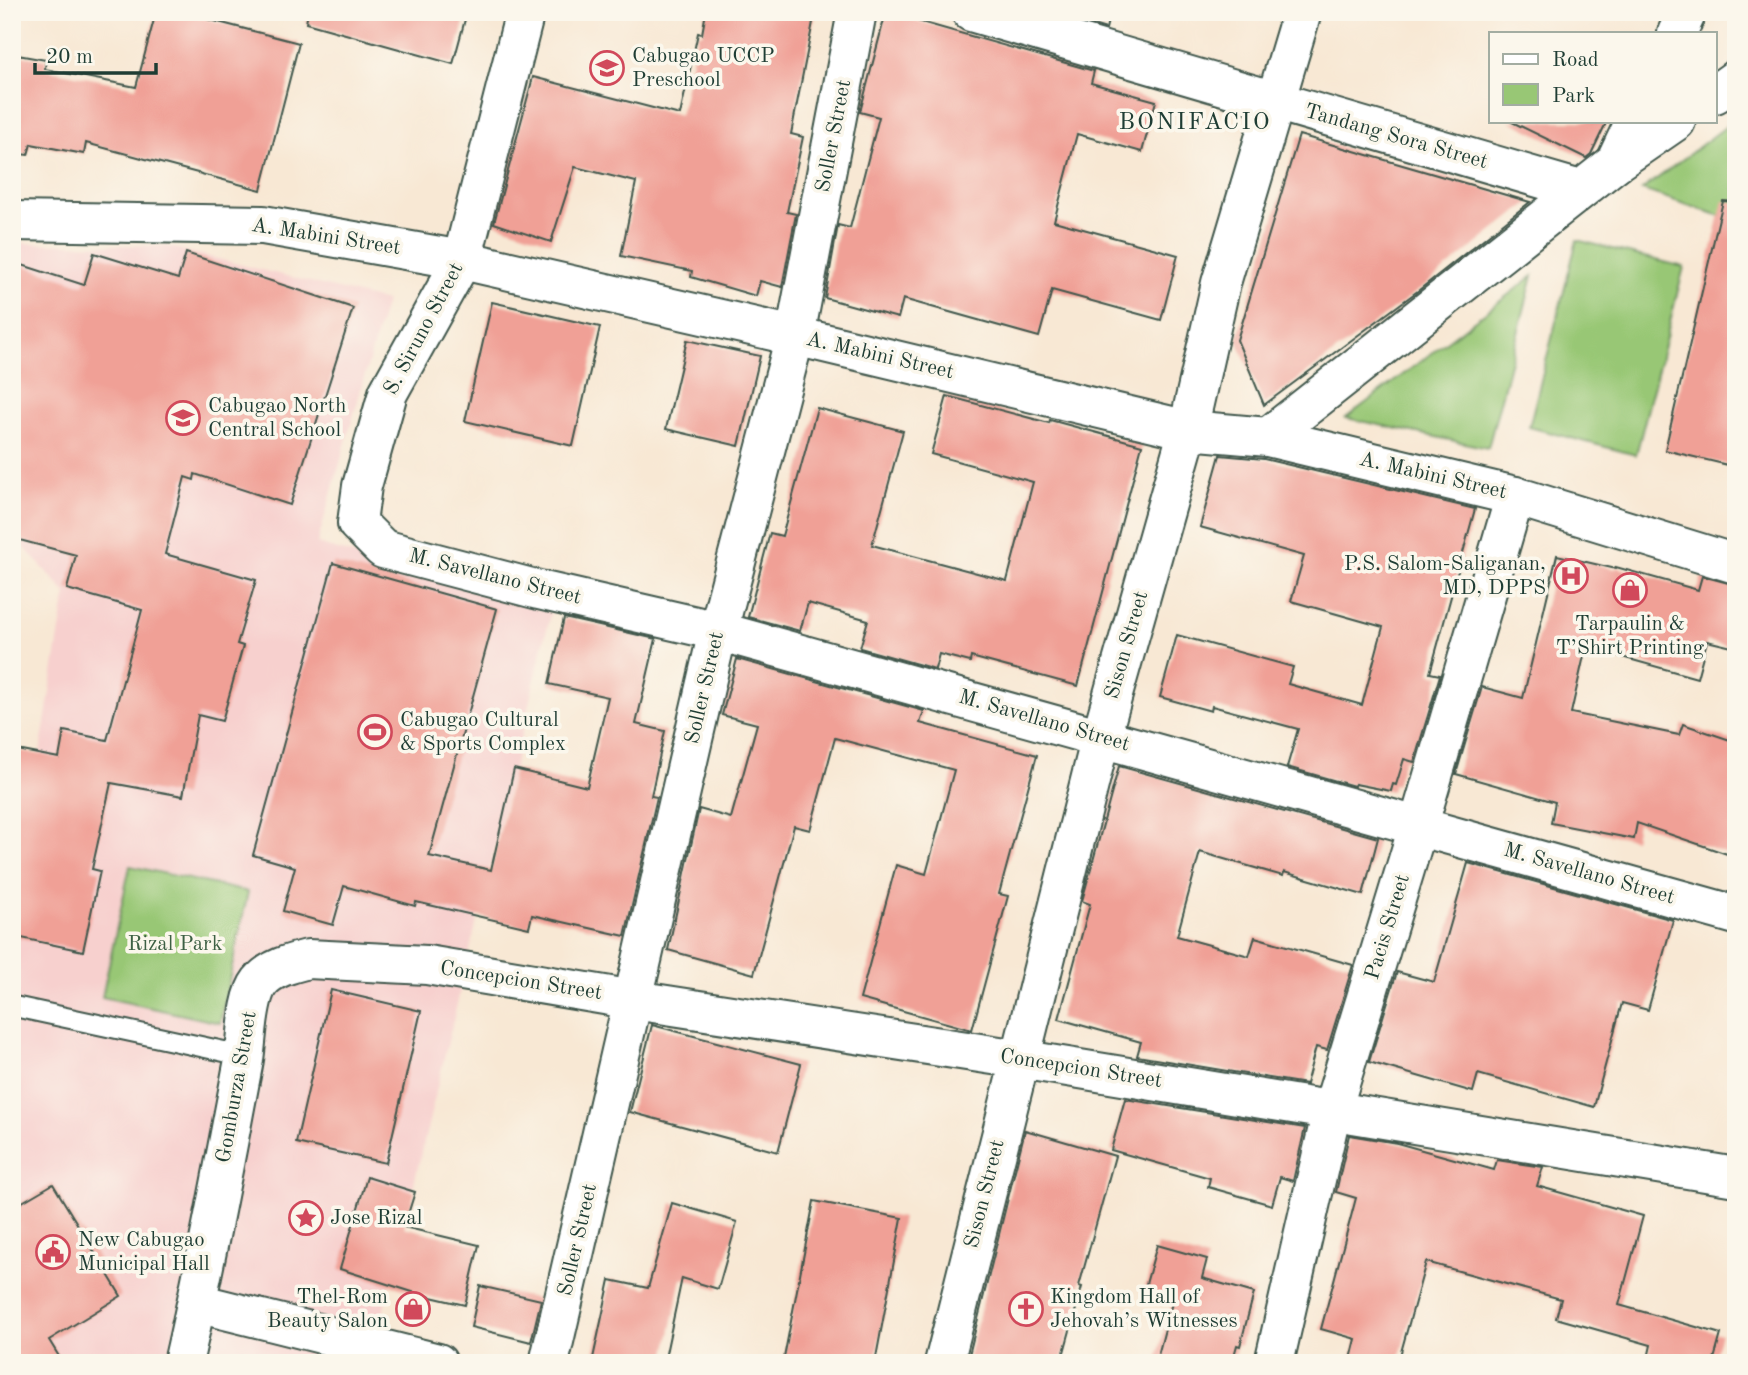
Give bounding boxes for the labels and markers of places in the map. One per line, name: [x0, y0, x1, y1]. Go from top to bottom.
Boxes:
place label: Cabugao UCCP Preschool: [632, 46, 775, 91]
school or university icon: Cabugao UCCP Preschool: [588, 49, 626, 87]
place label: Cabugao North Central School: [208, 396, 346, 441]
school or university icon: Cabugao North Central School: [164, 399, 202, 437]
place label: P.S. Salom-Saliganan, MD, DPPS: [1344, 554, 1546, 599]
hospital icon: P.S. Salom-Saliganan, MD, DPPS: [1552, 557, 1590, 595]
shop icon: Tarpaulin & T’Shirt Printing: [1611, 571, 1649, 609]
place label: Tarpaulin & T’Shirt Printing: [1556, 614, 1705, 659]
place label: Cabugao Cultural & Sports Complex: [400, 710, 566, 755]
sports icon: Cabugao Cultural & Sports Complex: [356, 713, 394, 751]
place icon: Jose Rizal: [287, 1199, 325, 1237]
place label: Jose Rizal: [330, 1208, 423, 1229]
place label: New Cabugao Municipal Hall: [78, 1230, 210, 1275]
public building icon: New Cabugao Municipal Hall: [34, 1233, 72, 1271]
place label: Thel-Rom Beauty Salon: [267, 1287, 388, 1332]
place label: Kingdom Hall of Jehovah’s Witnesses: [1050, 1287, 1238, 1332]
shop icon: Thel-Rom Beauty Salon: [394, 1290, 432, 1328]
church icon: Kingdom Hall of Jehovah’s Witnesses: [1007, 1290, 1045, 1328]

